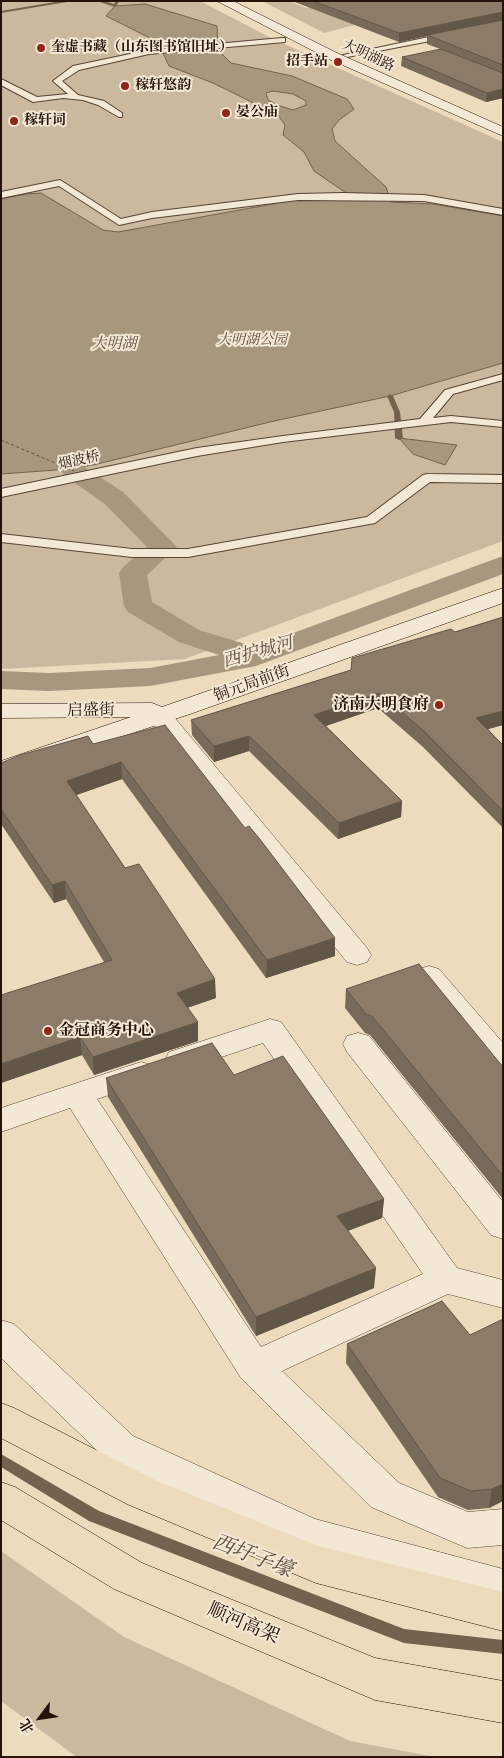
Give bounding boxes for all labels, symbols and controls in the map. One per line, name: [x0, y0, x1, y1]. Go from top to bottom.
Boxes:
street label: 大明湖路: [339, 37, 397, 75]
place label: 奎虚书藏（山东图书馆旧址）: [51, 40, 233, 56]
marker: 奎虚书藏（山东图书馆旧址）: [35, 42, 47, 54]
place label: 招手站: [286, 54, 328, 70]
marker: 招手站: [332, 56, 344, 68]
place label: 稼轩悠韵: [135, 78, 191, 94]
marker: 稼轩悠韵: [119, 80, 131, 92]
place label: 晏公庙: [236, 105, 278, 121]
marker: 晏公庙: [220, 107, 232, 119]
place label: 稼轩词: [24, 113, 66, 129]
marker: 稼轩词: [8, 115, 20, 127]
park label: 大明湖公园: [217, 333, 287, 349]
water label: 大明湖: [92, 335, 136, 353]
street label: 烟波桥: [57, 448, 101, 474]
water label: 西护城河: [220, 633, 296, 673]
street label: 铜元局前街: [211, 661, 293, 707]
place label: 济南大明食府: [333, 695, 429, 715]
marker: 济南大明食府: [433, 699, 445, 711]
street label: 启盛街: [67, 701, 115, 721]
place label: 金冠商务中心: [58, 1021, 154, 1041]
marker: 金冠商务中心: [42, 1025, 54, 1037]
water label: 西圩子壕: [208, 1530, 296, 1584]
street label: 顺河高架: [204, 1599, 282, 1649]
north arrow: [15, 1693, 65, 1743]
text: 北: [16, 1715, 38, 1736]

